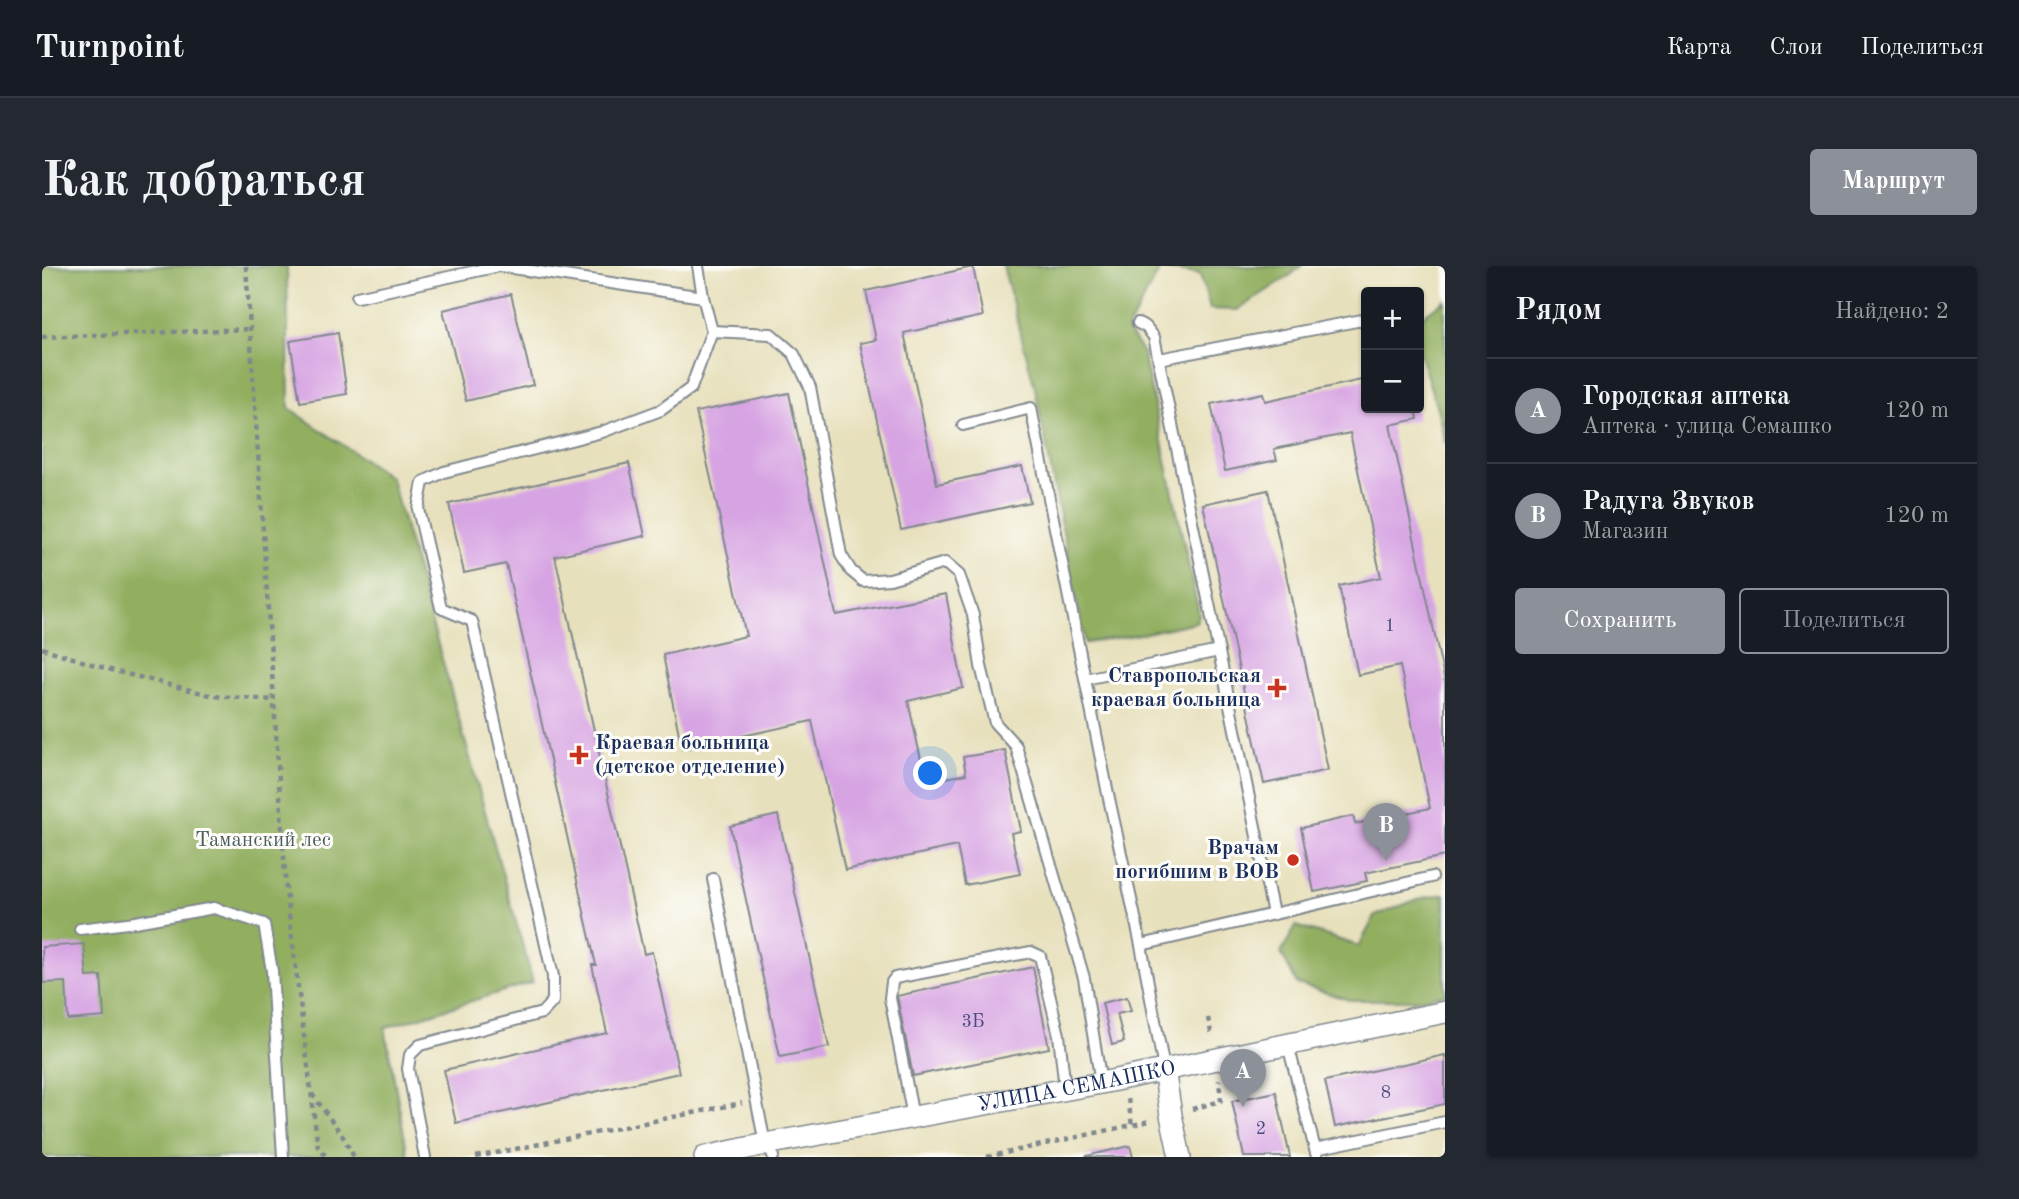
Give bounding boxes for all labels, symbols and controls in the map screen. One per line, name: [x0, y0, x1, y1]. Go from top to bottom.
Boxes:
text: Turnpoint: [35, 32, 184, 65]
text: Карта: [1667, 36, 1732, 60]
text: Слои: [1770, 36, 1823, 60]
text: Поделиться: [1861, 36, 1984, 60]
button: Маршрут: [1810, 149, 1977, 215]
text: Как добраться: [42, 158, 366, 207]
map controls: [1361, 287, 1424, 413]
button: +: [1361, 287, 1424, 350]
text: Рядом: [1515, 296, 1602, 326]
text: Найдено: 2: [1835, 300, 1949, 323]
button: −: [1361, 350, 1424, 413]
text: Городская аптека: [1582, 384, 1790, 410]
text: A: [1529, 399, 1547, 422]
text: 120 m: [1884, 399, 1949, 422]
text: Аптека · улица Семашко: [1582, 415, 1832, 438]
text: Радуга Звуков: [1582, 489, 1755, 515]
text: B: [1530, 504, 1546, 527]
text: 120 m: [1884, 504, 1949, 527]
text: Магазин: [1582, 520, 1668, 543]
button: Сохранить: [1515, 588, 1725, 654]
button: Поделиться: [1739, 588, 1949, 654]
house number: 1: [1385, 617, 1395, 635]
place label: Ставропольская краевая больница: [1091, 666, 1261, 711]
marker: Ставропольская краевая больница: [1267, 678, 1287, 698]
place label: Краевая больница (детское отделение): [595, 733, 785, 778]
marker: Краевая больница (детское отделение): [569, 745, 589, 765]
your location: [913, 756, 947, 790]
pin: B: [1363, 803, 1409, 861]
park label: Таманский лес: [195, 830, 331, 851]
place label: Врачам погибшим в ВОВ: [1115, 838, 1279, 883]
marker: Врачам погибшим в ВОВ: [1285, 852, 1301, 868]
house number: 3Б: [961, 1013, 985, 1031]
pin: A: [1220, 1049, 1266, 1107]
street label: УЛИЦА СЕМАШКО: [976, 1057, 1177, 1116]
house number: 8: [1381, 1084, 1391, 1102]
house number: 2: [1256, 1120, 1266, 1138]

